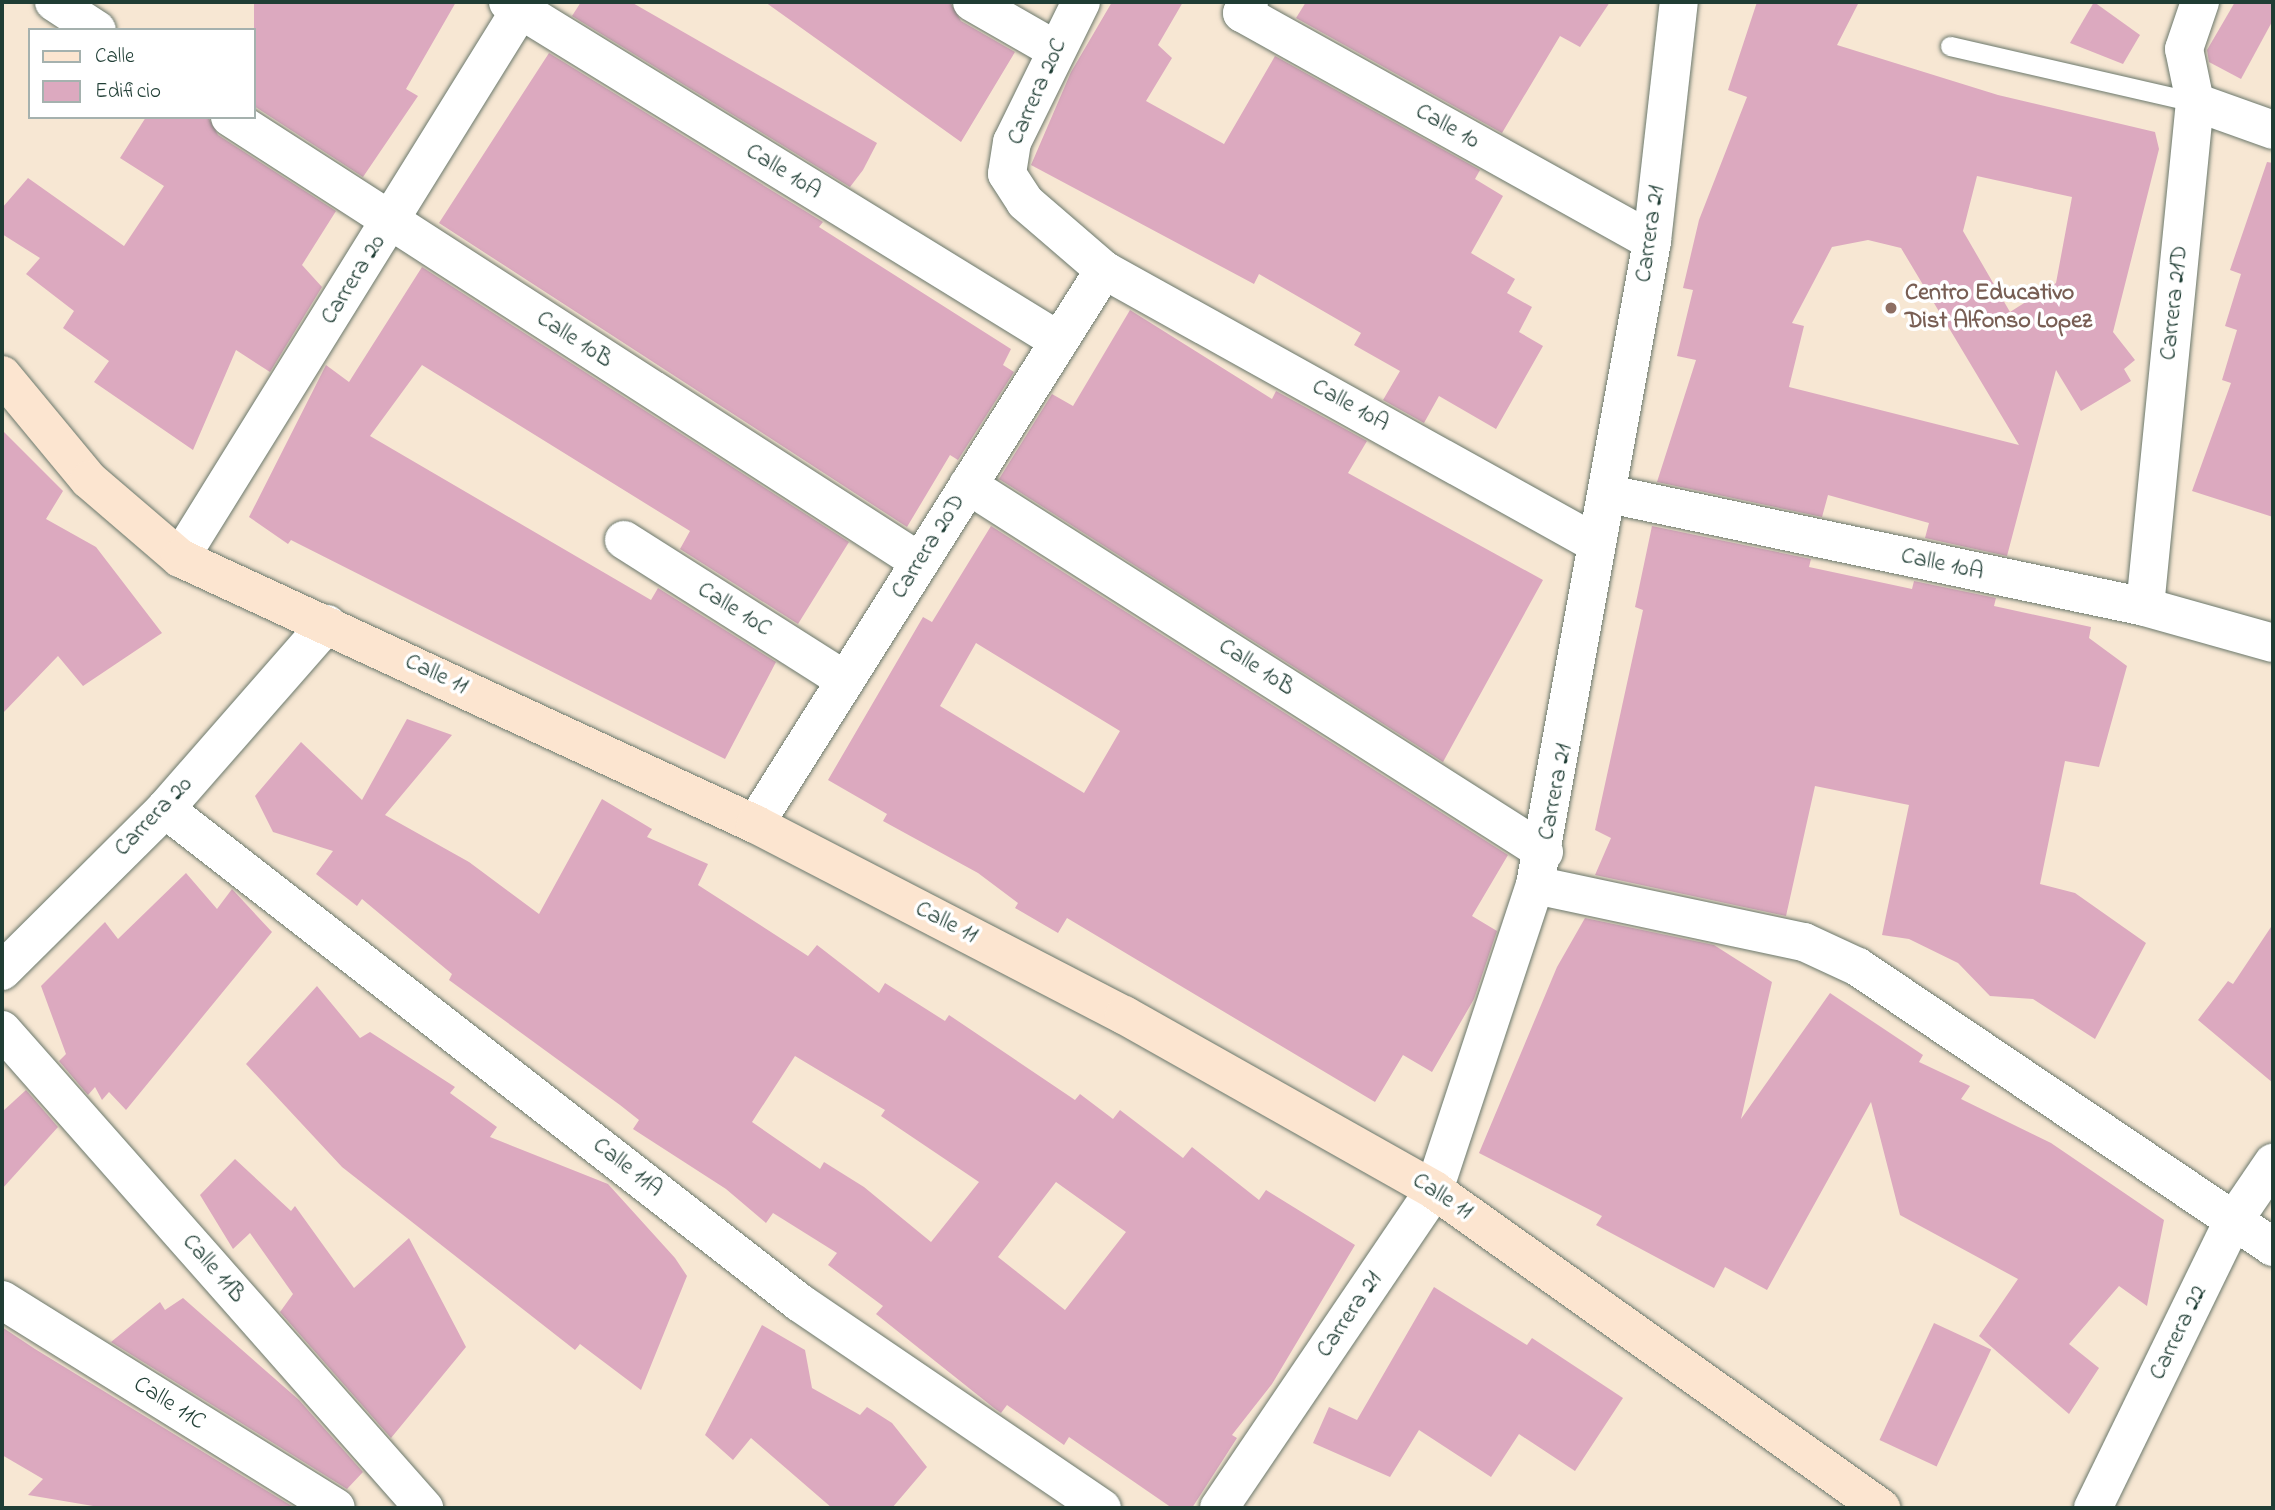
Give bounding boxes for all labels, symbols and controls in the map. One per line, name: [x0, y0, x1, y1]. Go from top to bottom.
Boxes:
legend: [28, 28, 256, 119]
street label: Carrera 20C: [1002, 34, 1074, 150]
text: Calle: [95, 42, 134, 72]
text: Edificio: [95, 77, 161, 107]
street label: Calle 10: [1410, 98, 1484, 156]
street label: Calle 10A: [740, 138, 826, 206]
street label: Carrera 21: [1630, 184, 1672, 284]
street label: Carrera 20: [315, 230, 393, 330]
street label: Carrera 21D: [2155, 244, 2195, 362]
place label: Centro Educativo Dist Alfonso Lopez: [1905, 280, 2092, 336]
marker: Centro Educativo Dist Alfonso Lopez: [1883, 300, 1899, 316]
street label: Calle 10B: [530, 305, 618, 375]
street label: Calle 10A: [1306, 373, 1394, 439]
street label: Carrera 20D: [886, 489, 972, 605]
street label: Calle 10A: [1898, 542, 1986, 588]
street label: Calle 10C: [692, 576, 776, 644]
street label: Calle 10B: [1212, 633, 1300, 703]
street label: Calle 11: [400, 648, 472, 702]
street label: Carrera 21: [1533, 741, 1579, 843]
street label: Carrera 20: [109, 771, 199, 863]
street label: Calle 11: [910, 895, 982, 951]
street label: Calle 11A: [586, 1132, 668, 1204]
street label: Calle 11: [1406, 1167, 1478, 1227]
street label: Calle 11B: [175, 1228, 251, 1310]
street label: Carrera 21: [1311, 1266, 1389, 1364]
street label: Carrera 22: [2144, 1281, 2214, 1385]
street label: Calle 11C: [128, 1371, 210, 1437]

